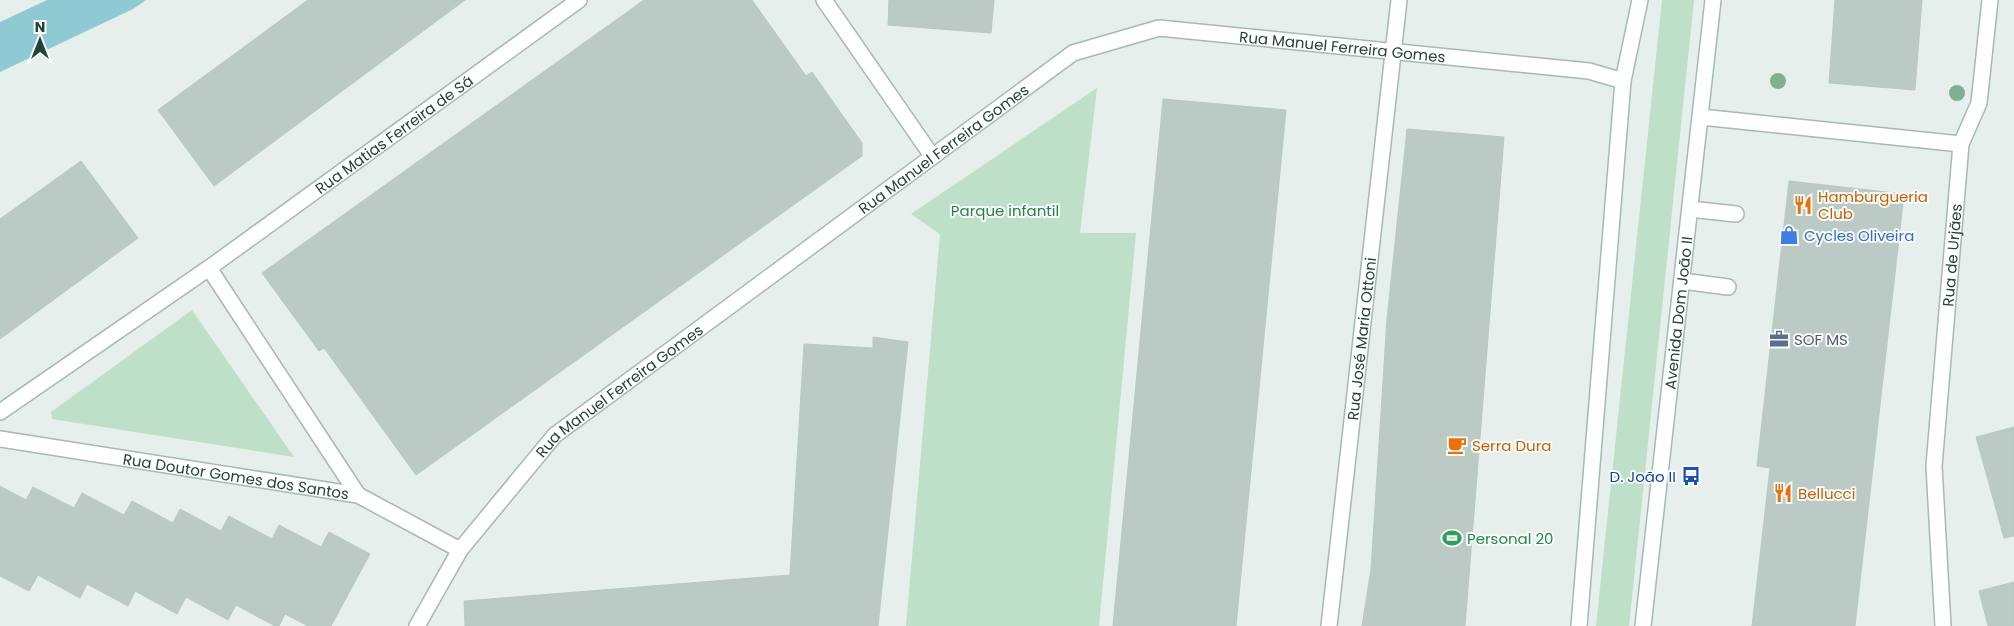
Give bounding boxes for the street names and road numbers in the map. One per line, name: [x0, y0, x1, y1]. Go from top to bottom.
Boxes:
street label: Rua Manuel Ferreira Gomes: [1238, 26, 1447, 67]
street label: Rua Matias Ferreira de Sá: [311, 70, 477, 198]
street label: Rua Manuel Ferreira Gomes: [854, 79, 1033, 218]
street label: Rua de Urjães: [1937, 203, 1966, 307]
street label: Avenida Dom João II: [1659, 235, 1697, 391]
street label: Rua José Maria Ottoni: [1342, 256, 1381, 421]
street label: Rua Manuel Ferreira Gomes: [530, 319, 707, 462]
street label: Rua Doutor Gomes dos Santos: [122, 448, 351, 504]

